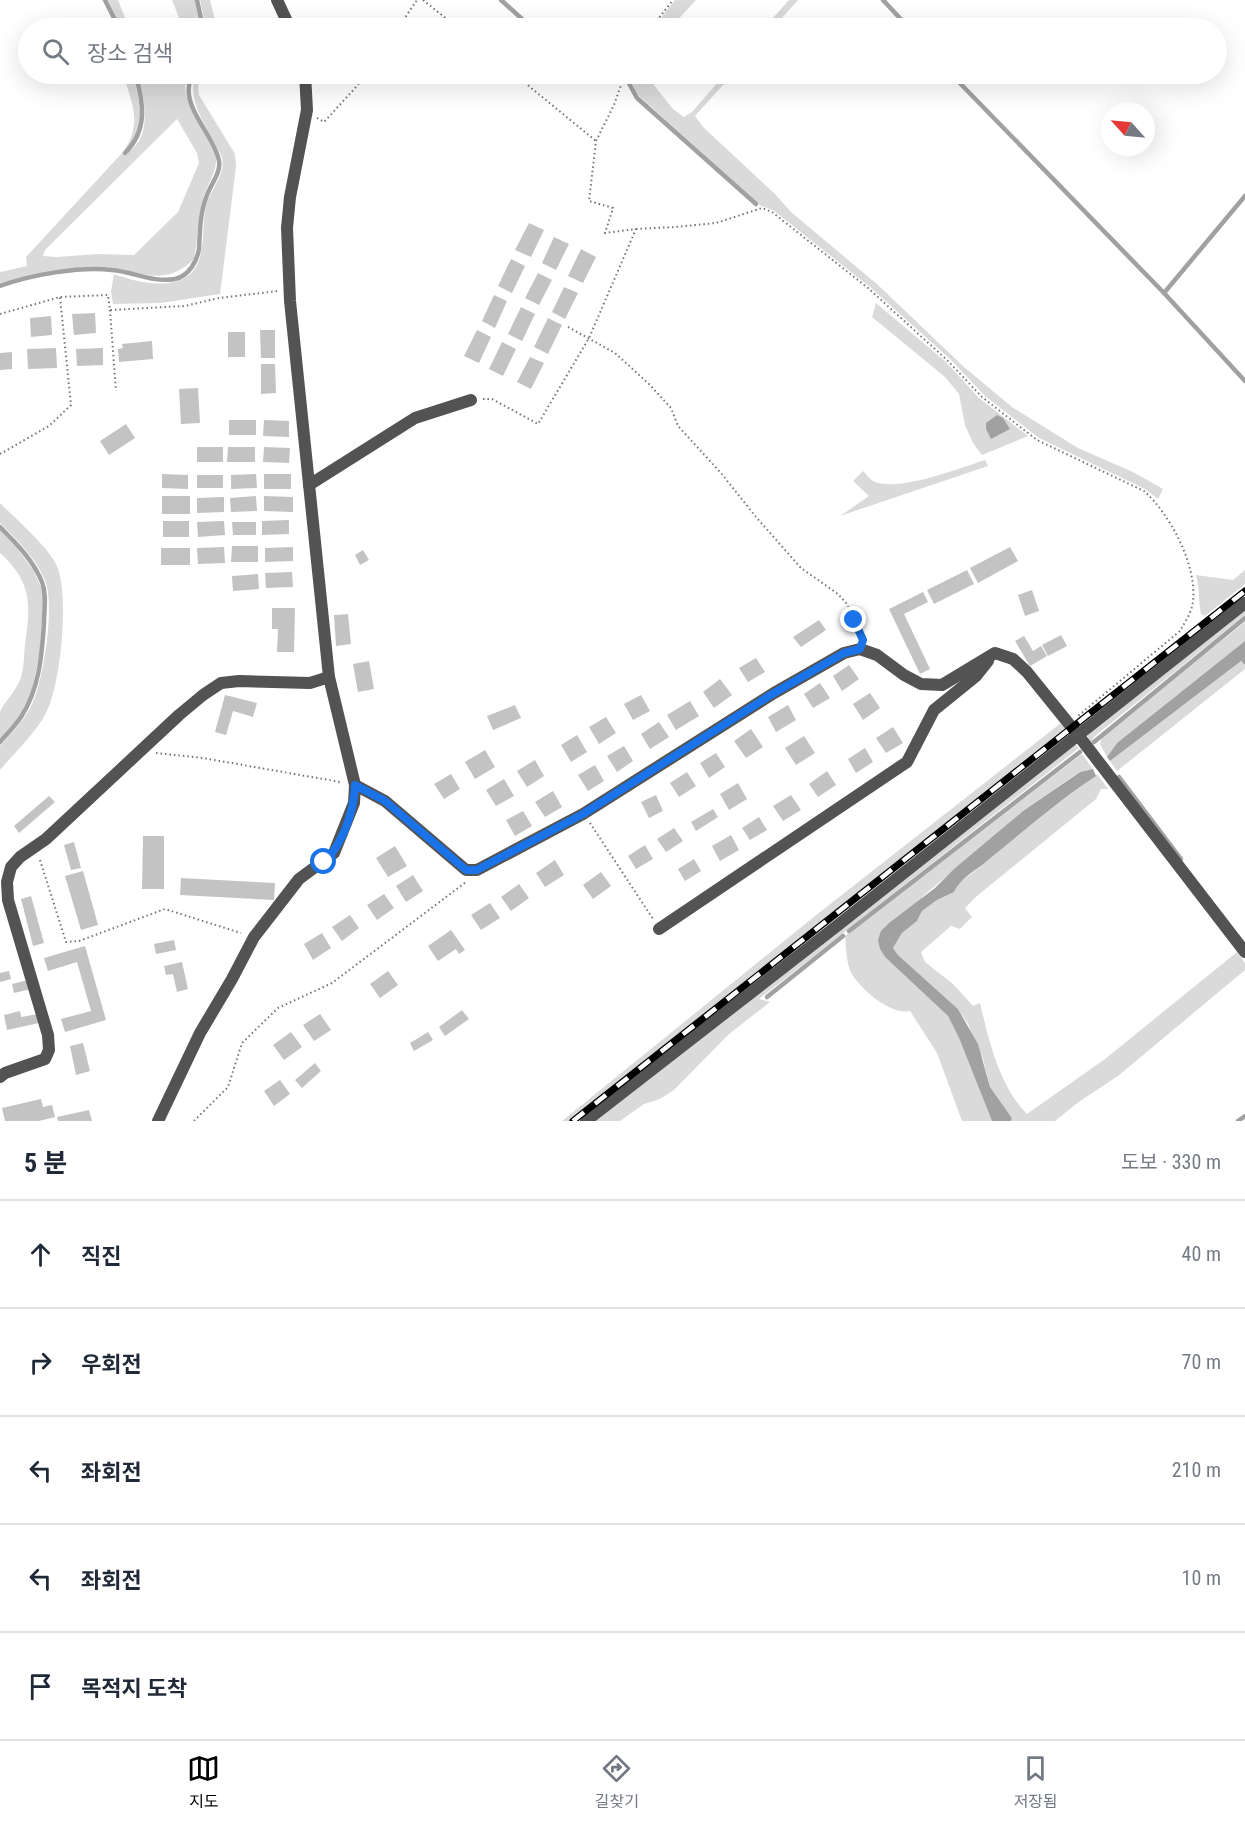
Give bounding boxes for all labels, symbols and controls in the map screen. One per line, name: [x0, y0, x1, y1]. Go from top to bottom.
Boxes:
search box: [18, 18, 1227, 84]
icon: search: [39, 35, 72, 68]
text: 장소 검색: [87, 41, 173, 66]
north arrow: [1101, 102, 1155, 156]
route end: [840, 606, 866, 632]
route start: [310, 848, 336, 874]
text: 5 분: [24, 1148, 67, 1178]
text: 도보 · 330 m: [1121, 1150, 1221, 1174]
icon: ahead: [24, 1238, 57, 1271]
text: 40 m: [1182, 1242, 1221, 1266]
text: 직진: [81, 1244, 121, 1269]
icon: right: [24, 1346, 57, 1379]
text: 70 m: [1182, 1350, 1221, 1374]
text: 우회전: [81, 1352, 142, 1377]
icon: left: [24, 1454, 57, 1487]
text: 210 m: [1172, 1458, 1221, 1482]
text: 좌회전: [81, 1460, 142, 1485]
icon: left: [24, 1562, 57, 1595]
text: 10 m: [1182, 1566, 1221, 1590]
text: 좌회전: [81, 1568, 142, 1593]
icon: arrive: [24, 1670, 57, 1703]
text: 목적지 도착: [81, 1676, 187, 1701]
tab: 지도: [187, 1752, 220, 1812]
tab: 길찾기: [595, 1752, 639, 1812]
tab: 저장됨: [1014, 1752, 1058, 1812]

